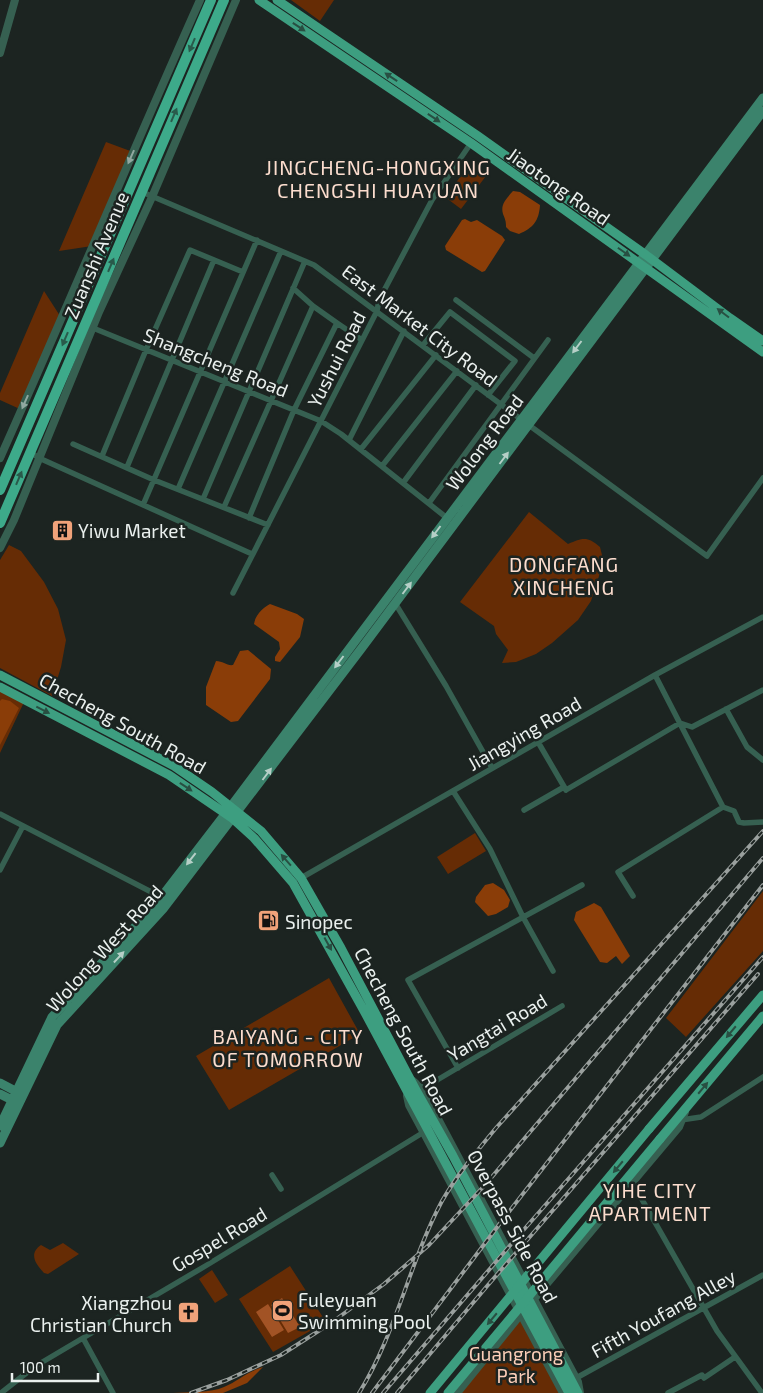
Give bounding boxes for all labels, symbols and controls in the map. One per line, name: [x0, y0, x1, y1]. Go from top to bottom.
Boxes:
one-way arrow: [293, 22, 306, 32]
one-way arrow: [187, 38, 195, 52]
one-way arrow: [384, 72, 398, 82]
one-way arrow: [171, 108, 179, 122]
one-way arrow: [427, 113, 441, 123]
street label: Jiaotong Road: [503, 142, 615, 230]
one-way arrow: [126, 150, 134, 164]
district label: JINGCHENG-HONGXING CHENGSHI HUAYUAN: [265, 155, 491, 202]
street label: Zuanshi Avenue: [59, 188, 133, 322]
one-way arrow: [617, 247, 631, 257]
one-way arrow: [107, 258, 115, 272]
street label: East Market City Road: [338, 259, 502, 391]
street label: Yushui Road: [302, 307, 370, 411]
one-way arrow: [716, 308, 730, 318]
street label: Shangcheng Road: [140, 323, 292, 401]
one-way arrow: [61, 332, 69, 346]
one-way arrow: [571, 340, 582, 353]
street label: Wolong Road: [440, 389, 528, 495]
one-way arrow: [21, 395, 29, 409]
one-way arrow: [499, 451, 509, 465]
one-way arrow: [15, 471, 23, 485]
building icon: Yiwu Market: [50, 518, 74, 542]
place label: Yiwu Market: [78, 519, 186, 542]
one-way arrow: [431, 525, 441, 539]
district label: DONGFANG XINCHENG: [509, 552, 619, 599]
one-way arrow: [401, 582, 412, 595]
one-way arrow: [334, 655, 344, 669]
street label: Checheng South Road: [36, 668, 210, 778]
street label: Jiangying Road: [463, 691, 585, 775]
one-way arrow: [36, 706, 50, 714]
one-way arrow: [261, 768, 272, 781]
one-way arrow: [180, 782, 193, 792]
one-way arrow: [185, 852, 196, 865]
one-way arrow: [280, 853, 291, 866]
street label: Wolong West Road: [41, 880, 167, 1016]
fuel station icon: Sinopec: [257, 909, 281, 933]
place label: Sinopec: [285, 910, 353, 933]
one-way arrow: [323, 937, 332, 951]
street label: Checheng South Road: [350, 943, 458, 1119]
one-way arrow: [114, 950, 125, 963]
street label: Yangtai Road: [443, 988, 551, 1066]
district label: BAIYANG - CITY OF TOMORROW: [212, 1024, 364, 1071]
one-way arrow: [726, 1025, 737, 1038]
one-way arrow: [697, 1082, 708, 1095]
street label: Overpass Side Road: [463, 1146, 563, 1306]
one-way arrow: [612, 1160, 623, 1173]
district label: YIHE CITY APARTMENT: [588, 1178, 712, 1225]
street label: Gospel Road: [167, 1202, 271, 1276]
street label: Fifth Youfang Alley: [587, 1264, 739, 1362]
place label: Fuleyuan Swimming Pool: [298, 1288, 431, 1333]
place label: Xiangzhou Christian Church: [30, 1291, 172, 1336]
sports icon: Fuleyuan Swimming Pool: [270, 1298, 294, 1322]
church icon: Xiangzhou Christian Church: [176, 1301, 200, 1325]
one-way arrow: [486, 1312, 497, 1325]
park label: Guangrong Park: [469, 1342, 564, 1387]
scale bar: [12, 1350, 99, 1382]
text: 100 m: [20, 1358, 61, 1376]

